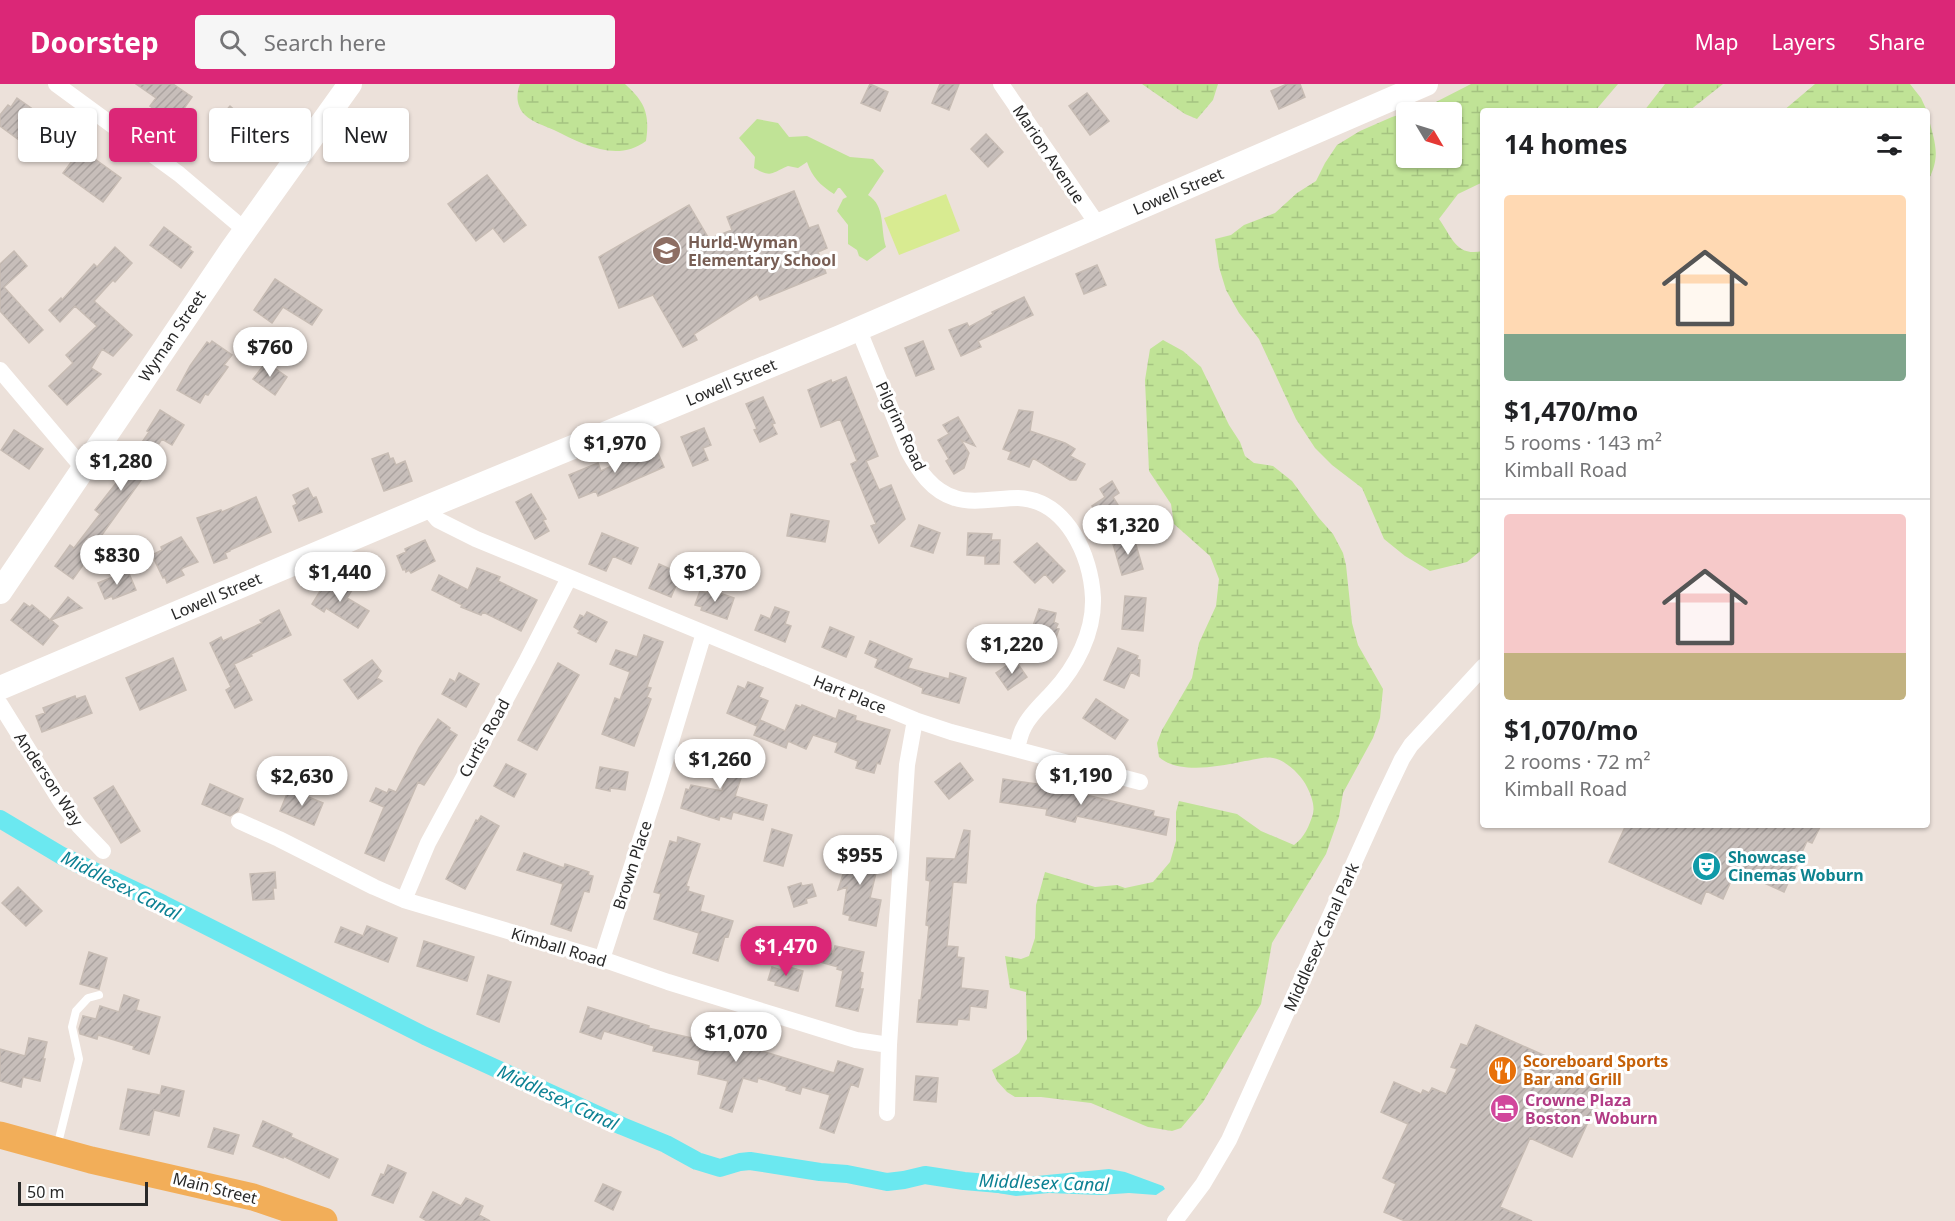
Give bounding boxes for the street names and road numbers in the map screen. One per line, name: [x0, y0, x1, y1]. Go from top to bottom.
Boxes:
street label: Marion Avenue: [1008, 101, 1090, 207]
street label: Lowell Street: [1129, 162, 1227, 220]
street label: Wyman Street: [133, 286, 211, 386]
street label: Lowell Street: [682, 353, 780, 411]
street label: Pilgrim Road: [871, 378, 931, 474]
street label: Lowell Street: [167, 567, 265, 625]
street label: Hart Place: [810, 669, 890, 719]
street label: Curtis Road: [453, 695, 515, 781]
street label: Anderson Way: [9, 728, 89, 831]
street label: Brown Place: [607, 818, 657, 912]
street label: Middlesex Canal Park: [1278, 859, 1364, 1015]
street label: Kimball Road: [509, 922, 609, 972]
street label: Main Street: [170, 1167, 260, 1209]

